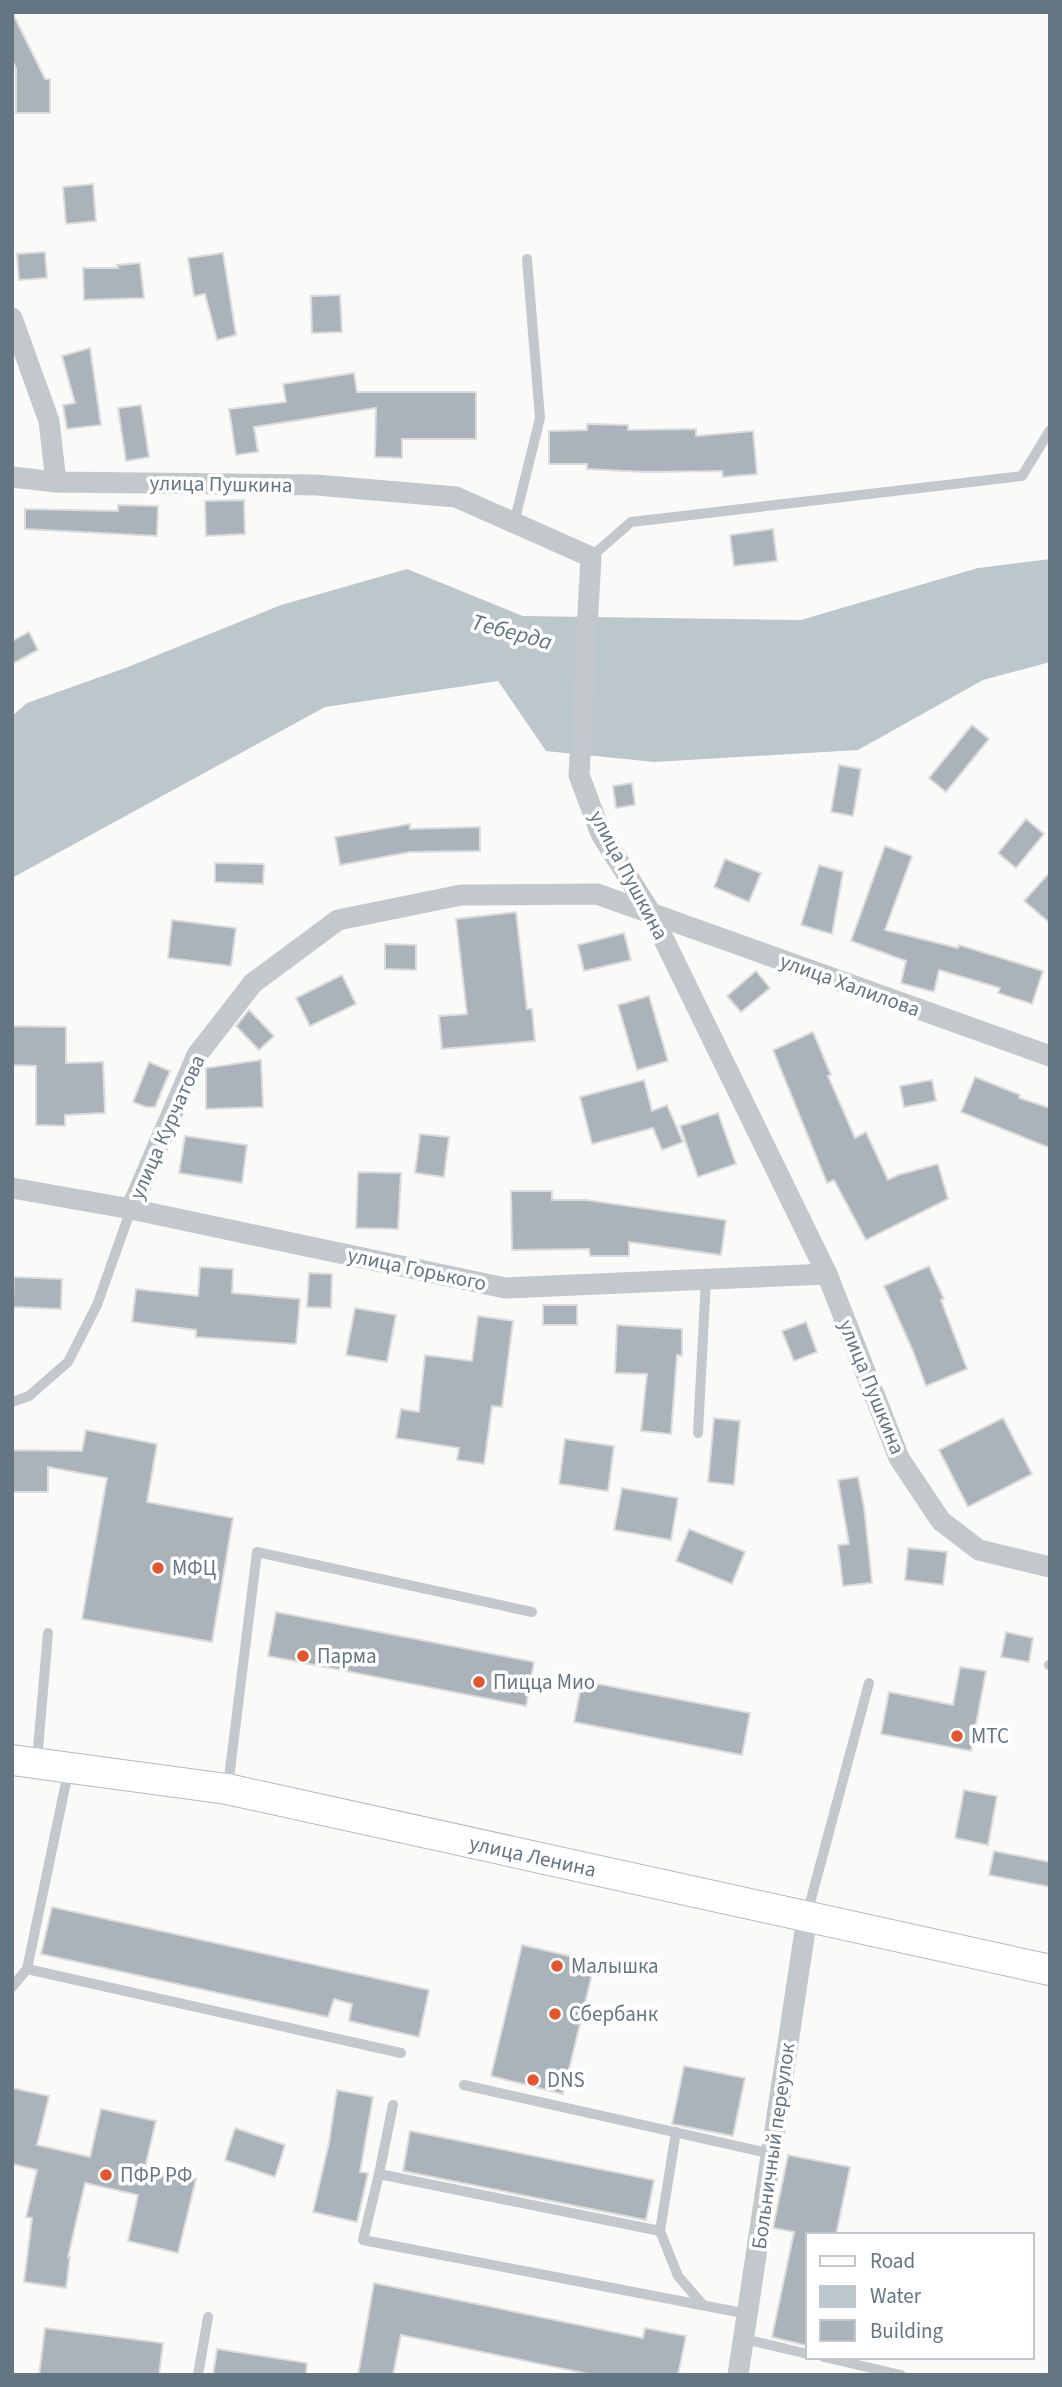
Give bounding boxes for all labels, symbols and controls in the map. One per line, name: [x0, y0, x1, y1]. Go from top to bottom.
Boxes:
street label: улица Пушкина: [149, 468, 293, 500]
water label: Теберда: [468, 605, 556, 659]
street label: улица Пушкина: [582, 805, 676, 945]
street label: улица Халилова: [776, 946, 924, 1024]
street label: улица Курчатова: [122, 1050, 212, 1204]
street label: улица Горького: [345, 1240, 489, 1298]
street label: улица Пушкина: [831, 1315, 913, 1459]
place label: МФЦ: [172, 1553, 216, 1583]
marker: МФЦ: [150, 1560, 166, 1576]
place label: Парма: [317, 1641, 377, 1671]
marker: Парма: [295, 1648, 311, 1664]
place label: Пицца Мио: [493, 1667, 595, 1697]
marker: Пицца Мио: [471, 1674, 487, 1690]
place label: МТС: [971, 1721, 1009, 1751]
marker: МТС: [949, 1728, 965, 1744]
street label: улица Ленина: [467, 1828, 599, 1885]
place label: Малышка: [571, 1951, 659, 1981]
marker: Малышка: [549, 1958, 565, 1974]
place label: Сбербанк: [569, 1999, 659, 2029]
marker: Сбербанк: [547, 2006, 563, 2022]
street label: Больничный переулок: [744, 2040, 802, 2251]
place label: DNS: [547, 2065, 585, 2095]
marker: DNS: [525, 2072, 541, 2088]
place label: ПФР РФ: [120, 2160, 192, 2190]
marker: ПФР РФ: [98, 2167, 114, 2183]
legend: [806, 2233, 1034, 2359]
text: Road: [870, 2246, 915, 2276]
text: Water: [870, 2281, 922, 2311]
text: Building: [870, 2316, 944, 2346]

